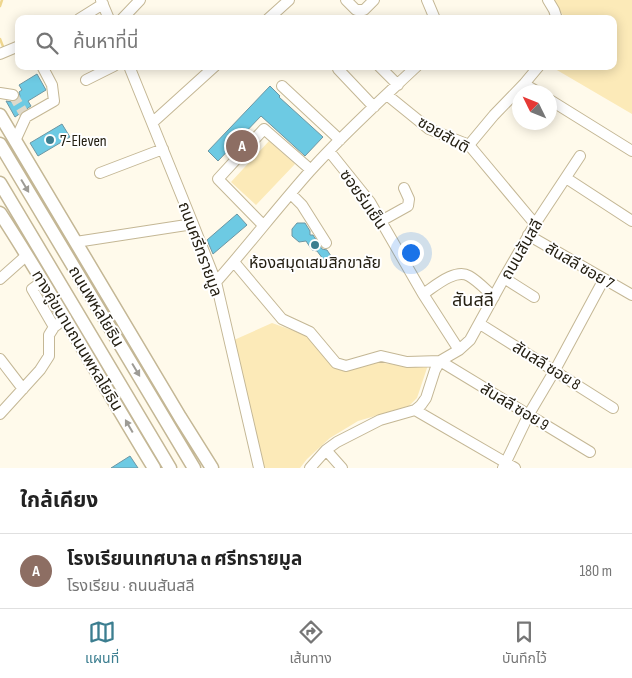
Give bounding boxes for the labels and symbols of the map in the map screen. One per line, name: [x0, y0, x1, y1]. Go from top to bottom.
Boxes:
north arrow: [512, 85, 557, 130]
street label: ซอยสันติ: [414, 113, 473, 158]
pin: A: [226, 127, 258, 165]
place label: 7-Eleven: [60, 132, 107, 151]
marker: 7-Eleven: [44, 134, 56, 146]
street label: ซอยร่มเย็น: [335, 166, 390, 233]
one-way arrow: [21, 179, 30, 192]
street label: ถนนศรีทรายมูล: [174, 199, 226, 300]
street label: ถนนสันสลี: [497, 216, 547, 283]
marker: ห้องสมุดเสมสิกขาลัย: [309, 239, 321, 251]
street label: สันสลี ซอย 7: [541, 239, 618, 294]
your location: [398, 240, 424, 266]
place label: ห้องสมุดเสมสิกขาลัย: [249, 254, 381, 273]
street label: ถนนพหลโยธิน: [64, 263, 127, 351]
street label: ทางคู่ขนานถนนพหลโยธิน: [27, 267, 126, 415]
district label: สันสลี: [452, 290, 494, 311]
street label: สันสลี ซอย 8: [509, 338, 584, 395]
one-way arrow: [131, 364, 140, 377]
street label: สันสลี ซอย 9: [476, 379, 552, 435]
one-way arrow: [125, 420, 134, 433]

